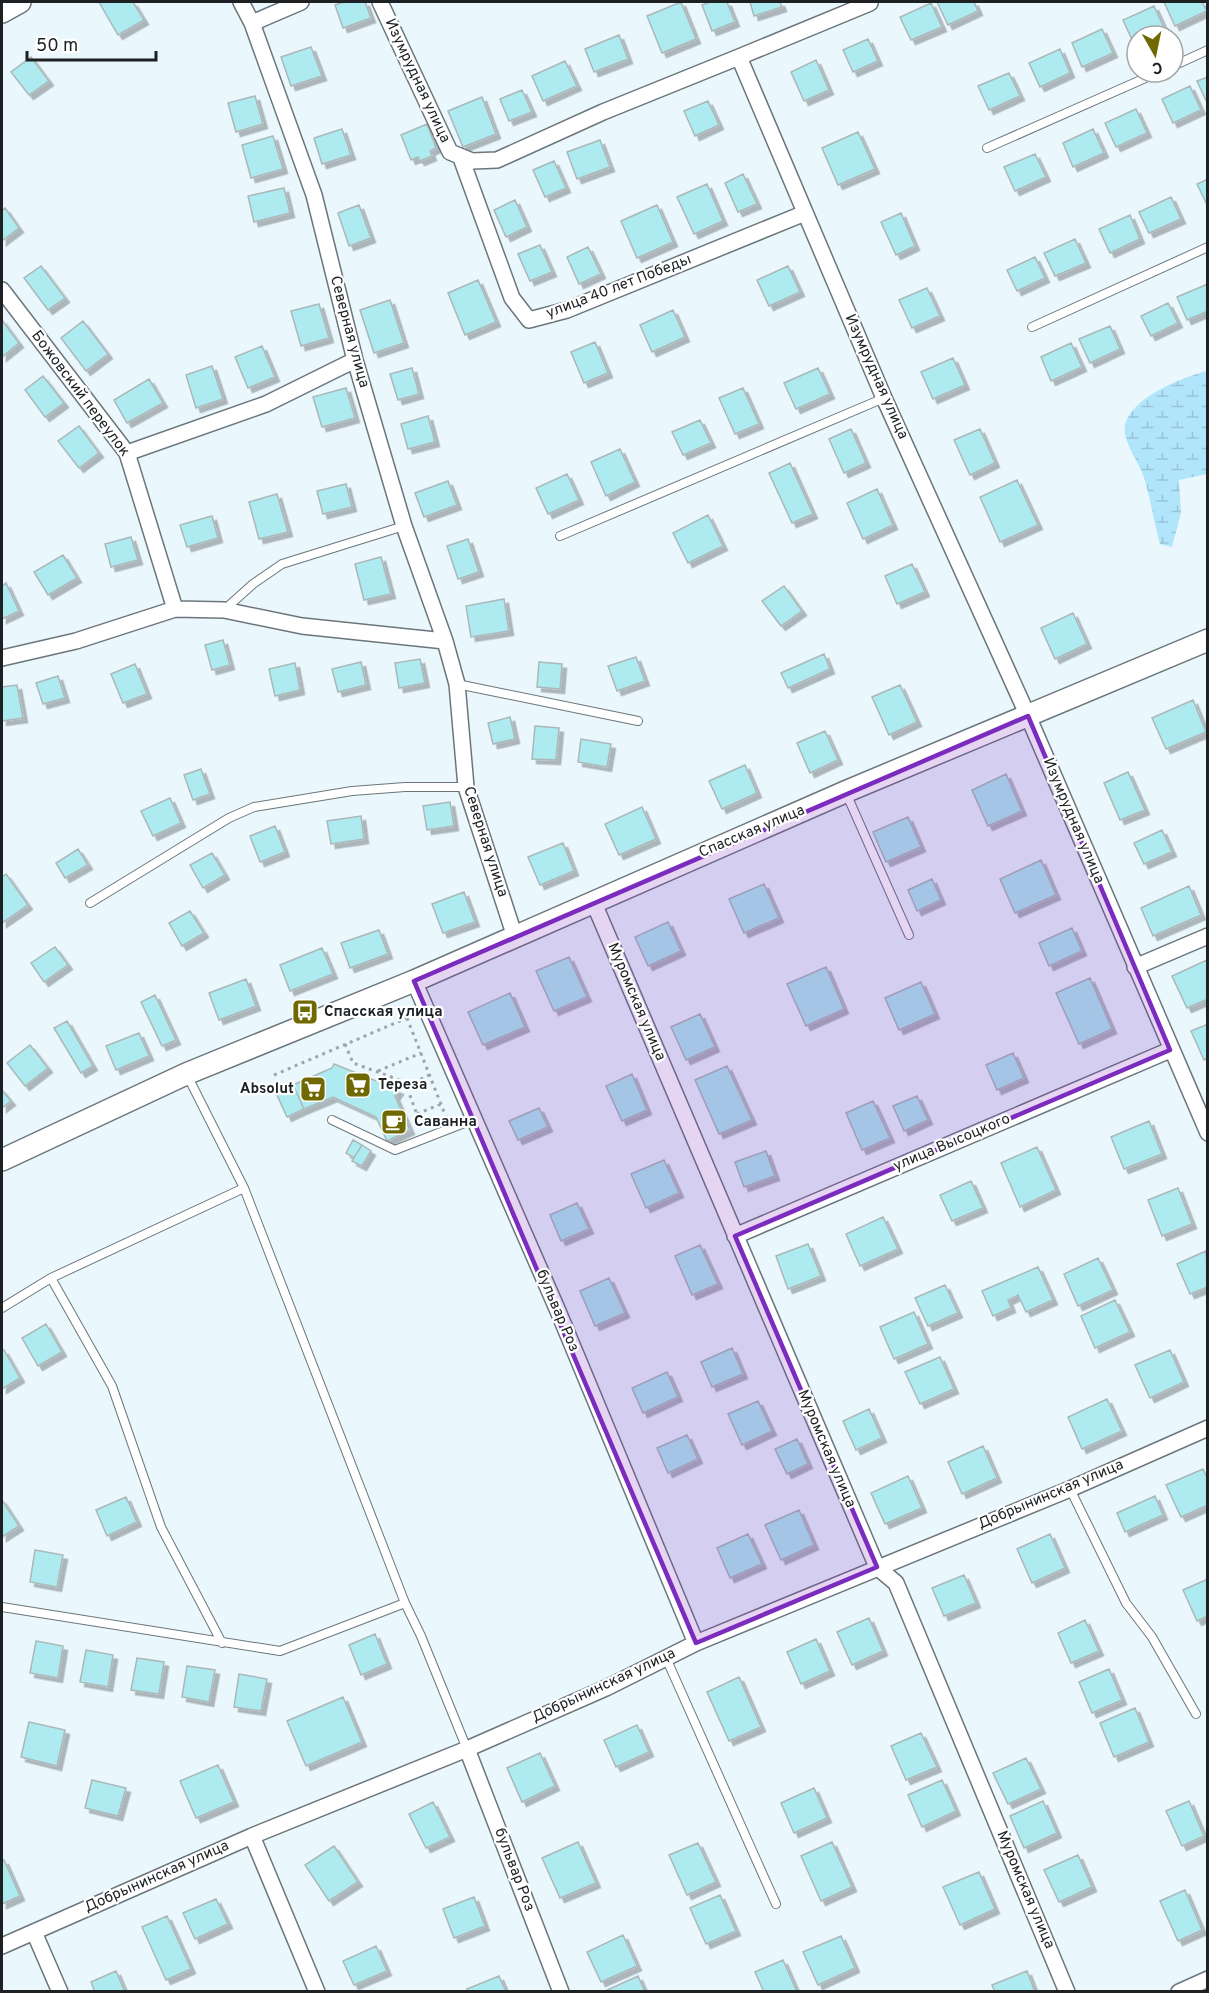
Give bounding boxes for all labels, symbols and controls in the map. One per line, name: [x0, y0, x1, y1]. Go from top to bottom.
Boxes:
street label: Изумрудная улица: [380, 16, 454, 146]
scale bar: [27, 24, 156, 62]
north arrow: [1125, 24, 1185, 84]
text: 50 m: [36, 35, 78, 58]
text: С: [1150, 56, 1164, 78]
street label: улица 40 лет Победы: [544, 251, 694, 323]
street label: Северная улица: [325, 274, 373, 390]
street label: Изумрудная улица: [840, 312, 912, 442]
street label: Божовский переулок: [26, 327, 134, 461]
street label: Изумрудная улица: [1038, 755, 1108, 887]
street label: Северная улица: [458, 784, 512, 900]
street label: Спасская улица: [696, 801, 808, 863]
street label: Муромская улица: [603, 940, 669, 1064]
bus stop icon: Спасская улица: [290, 997, 320, 1027]
place label: Спасская улица: [324, 1003, 443, 1022]
supermarket icon: Тереза: [343, 1070, 373, 1100]
supermarket icon: Absolut: [298, 1074, 328, 1104]
place label: Тереза: [378, 1076, 427, 1095]
place label: Absolut: [240, 1080, 294, 1099]
cafe icon: Саванна: [379, 1107, 409, 1137]
street label: улица Высоцкого: [891, 1110, 1013, 1176]
place label: Саванна: [414, 1113, 477, 1132]
street label: бульвар Роз: [531, 1267, 583, 1355]
street label: Муромская улица: [793, 1387, 859, 1511]
street label: Добрынинская улица: [975, 1456, 1127, 1534]
street label: Добрынинская улица: [529, 1644, 679, 1728]
street label: бульвар Роз: [489, 1826, 539, 1914]
street label: Муромская улица: [992, 1828, 1058, 1952]
street label: Добрынинская улица: [82, 1837, 232, 1917]

